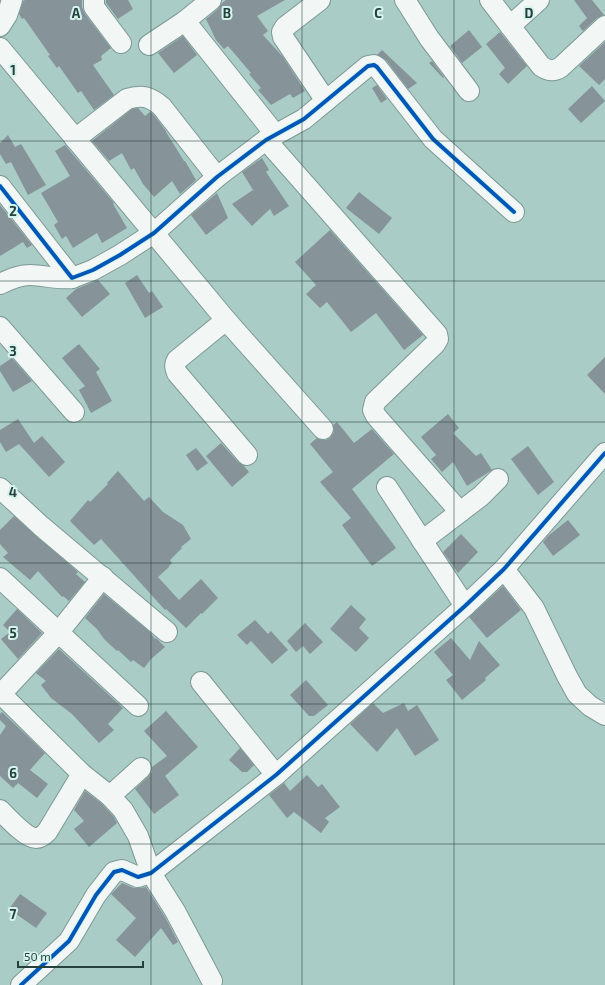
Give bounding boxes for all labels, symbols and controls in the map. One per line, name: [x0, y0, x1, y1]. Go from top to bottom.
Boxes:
text: A: [72, 5, 81, 21]
text: B: [223, 5, 231, 21]
text: C: [374, 5, 382, 21]
text: D: [525, 5, 534, 21]
text: 1: [10, 62, 16, 78]
text: 2: [9, 203, 17, 219]
text: 3: [9, 343, 17, 359]
text: 4: [9, 484, 17, 500]
text: 5: [9, 625, 17, 641]
text: 6: [9, 765, 17, 781]
text: 7: [10, 906, 17, 922]
scale bar: [18, 943, 143, 969]
text: 50 m: [24, 949, 51, 963]

